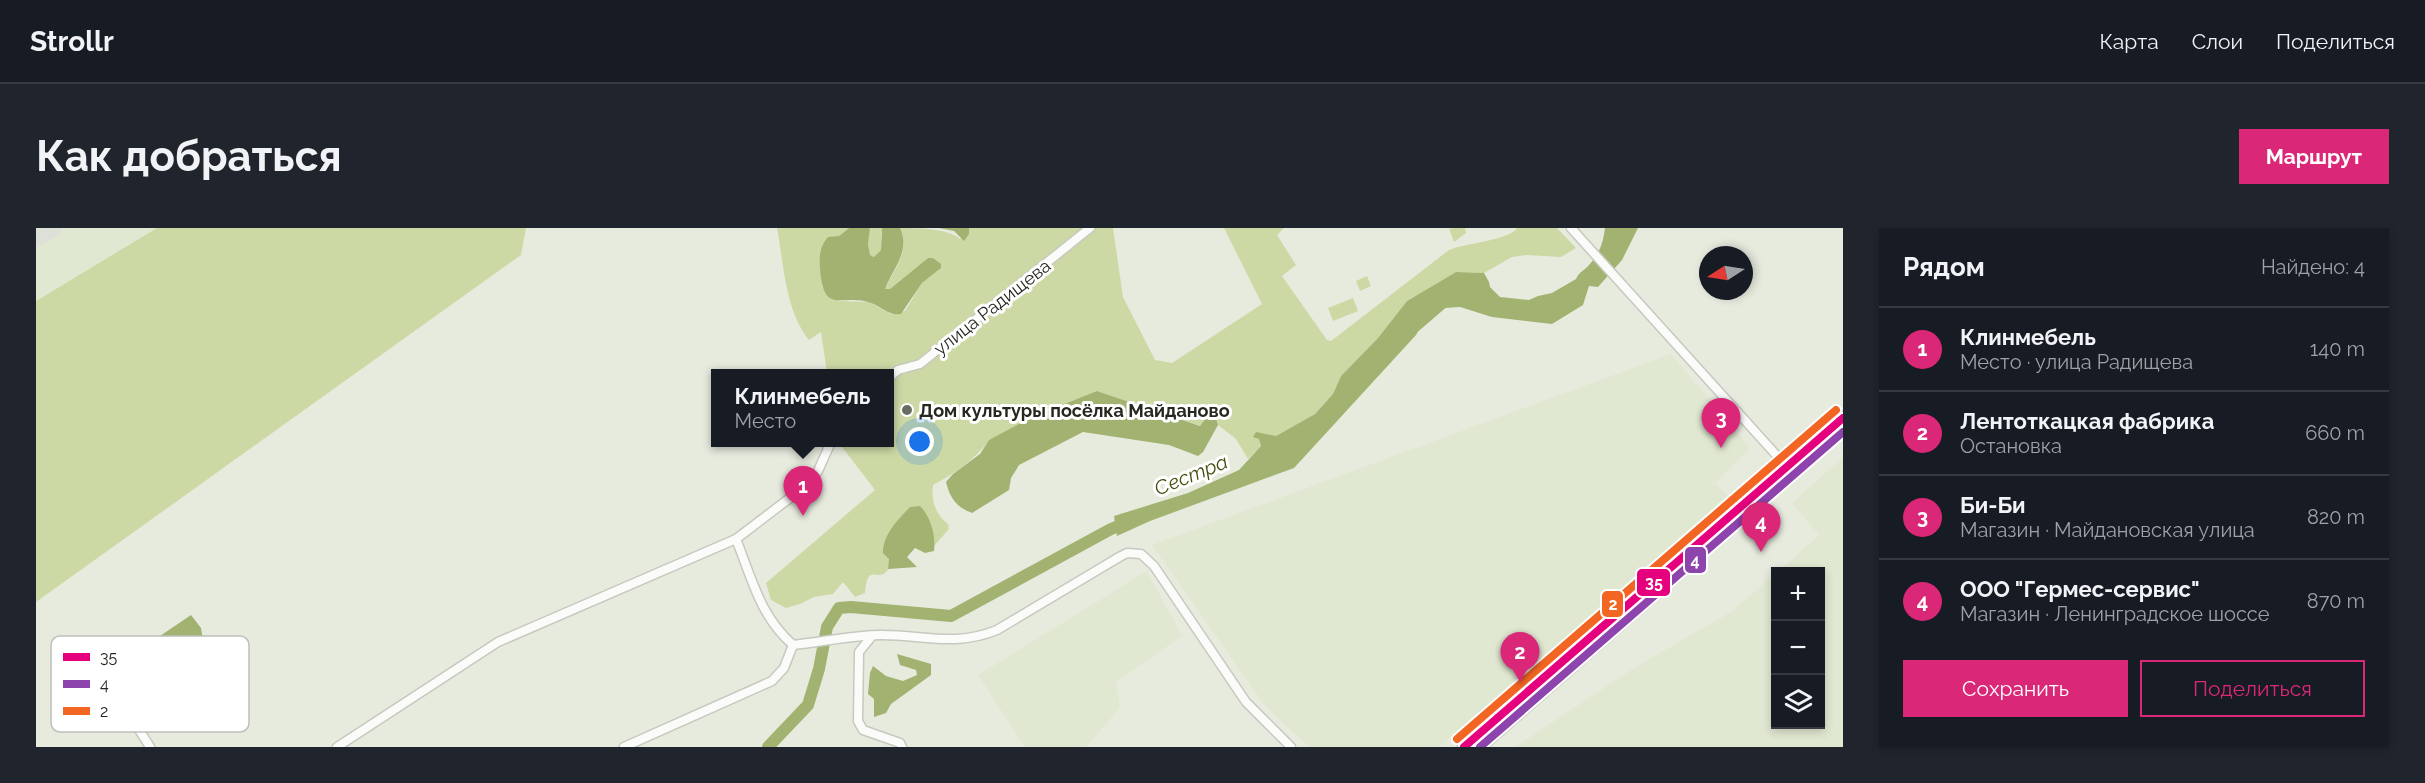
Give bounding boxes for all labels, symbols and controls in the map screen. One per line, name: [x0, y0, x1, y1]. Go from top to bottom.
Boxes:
text: Strollr: [30, 25, 114, 58]
text: Карта: [2100, 29, 2159, 54]
text: Слои: [2192, 29, 2243, 54]
text: Поделиться: [2276, 29, 2395, 54]
button: Маршрут: [2239, 129, 2389, 184]
text: Как добраться: [36, 132, 342, 181]
north arrow: [1699, 246, 1753, 300]
text: Рядом: [1903, 252, 1985, 282]
street label: улица Радищева: [929, 255, 1055, 359]
text: Найдено: 4: [2261, 255, 2365, 279]
text: Клинмебель: [1960, 324, 2096, 350]
text: 1: [1918, 337, 1927, 361]
text: 140 m: [2310, 337, 2365, 361]
text: Место · улица Радищева: [1960, 350, 2193, 374]
popup: [711, 369, 894, 447]
text: Клинмебель: [735, 383, 870, 409]
pin: 3: [1702, 398, 1740, 448]
place label: Дом культуры посёлка Майданово: [919, 400, 1230, 421]
marker: Дом культуры посёлка Майданово: [900, 403, 914, 417]
text: Лентоткацкая фабрика: [1960, 408, 2214, 434]
text: Место: [735, 409, 796, 433]
text: 2: [1917, 421, 1928, 445]
text: 660 m: [2305, 421, 2365, 445]
your location: [905, 427, 934, 456]
text: Остановка: [1960, 434, 2062, 458]
water label: Сестра: [1151, 449, 1231, 501]
pin: 1: [784, 466, 822, 516]
text: Би-Би: [1960, 492, 2026, 518]
pin: 4: [1742, 502, 1780, 552]
text: 3: [1917, 505, 1928, 529]
text: 820 m: [2307, 505, 2365, 529]
text: Магазин · Майдановская улица: [1960, 518, 2255, 542]
line badge: 4: [1684, 546, 1707, 574]
text: 4: [1690, 551, 1700, 570]
map controls: [1771, 567, 1825, 729]
button: +: [1771, 567, 1825, 621]
line badge: 35: [1636, 568, 1671, 597]
text: 35: [1645, 573, 1663, 592]
text: ООО "Гермес-сервис": [1960, 576, 2200, 602]
text: 4: [1917, 589, 1928, 613]
text: 870 m: [2307, 589, 2365, 613]
line badge: 2: [1601, 590, 1624, 618]
text: 2: [1608, 595, 1618, 614]
text: Магазин · Ленинградское шоссе: [1960, 602, 2269, 626]
button: −: [1771, 621, 1825, 675]
pin: 2: [1500, 632, 1540, 682]
legend: [51, 636, 249, 732]
text: 35: [100, 648, 118, 667]
button: Сохранить: [1903, 660, 2128, 717]
button: Поделиться: [2140, 660, 2365, 717]
text: 4: [100, 675, 109, 694]
button: layers: [1771, 675, 1825, 729]
text: 2: [100, 702, 108, 721]

